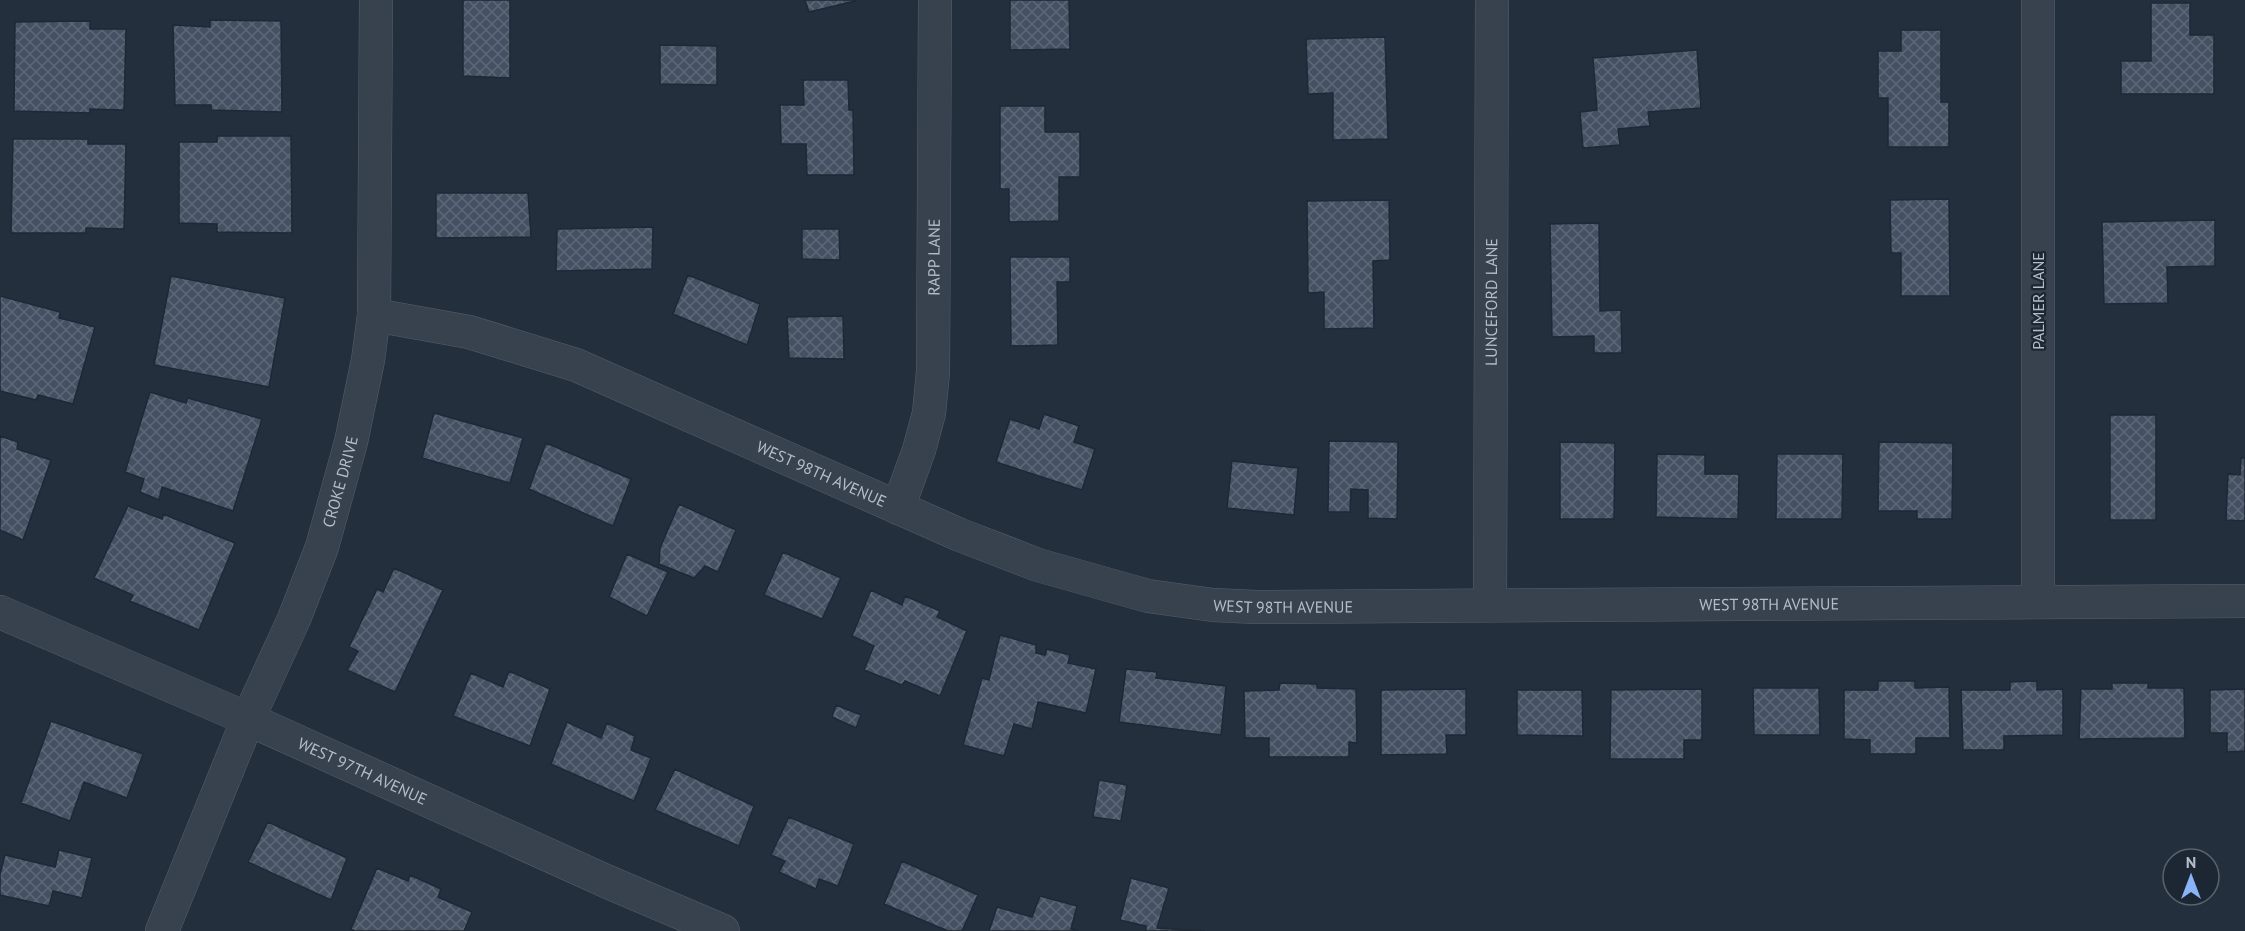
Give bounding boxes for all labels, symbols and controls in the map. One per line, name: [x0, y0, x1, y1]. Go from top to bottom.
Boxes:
street label: RAPP LANE: [923, 219, 944, 296]
street label: LUNCEFORD LANE: [1481, 238, 1501, 366]
street label: PALMER LANE: [2028, 252, 2048, 350]
street label: CROKE DRIVE: [318, 434, 362, 529]
street label: WEST 98TH AVENUE: [754, 436, 890, 511]
street label: WEST 98TH AVENUE: [1699, 593, 1839, 614]
street label: WEST 98TH AVENUE: [1213, 595, 1353, 617]
street label: WEST 97TH AVENUE: [295, 733, 431, 809]
north arrow: [2161, 847, 2221, 907]
text: N: [2186, 852, 2196, 872]

